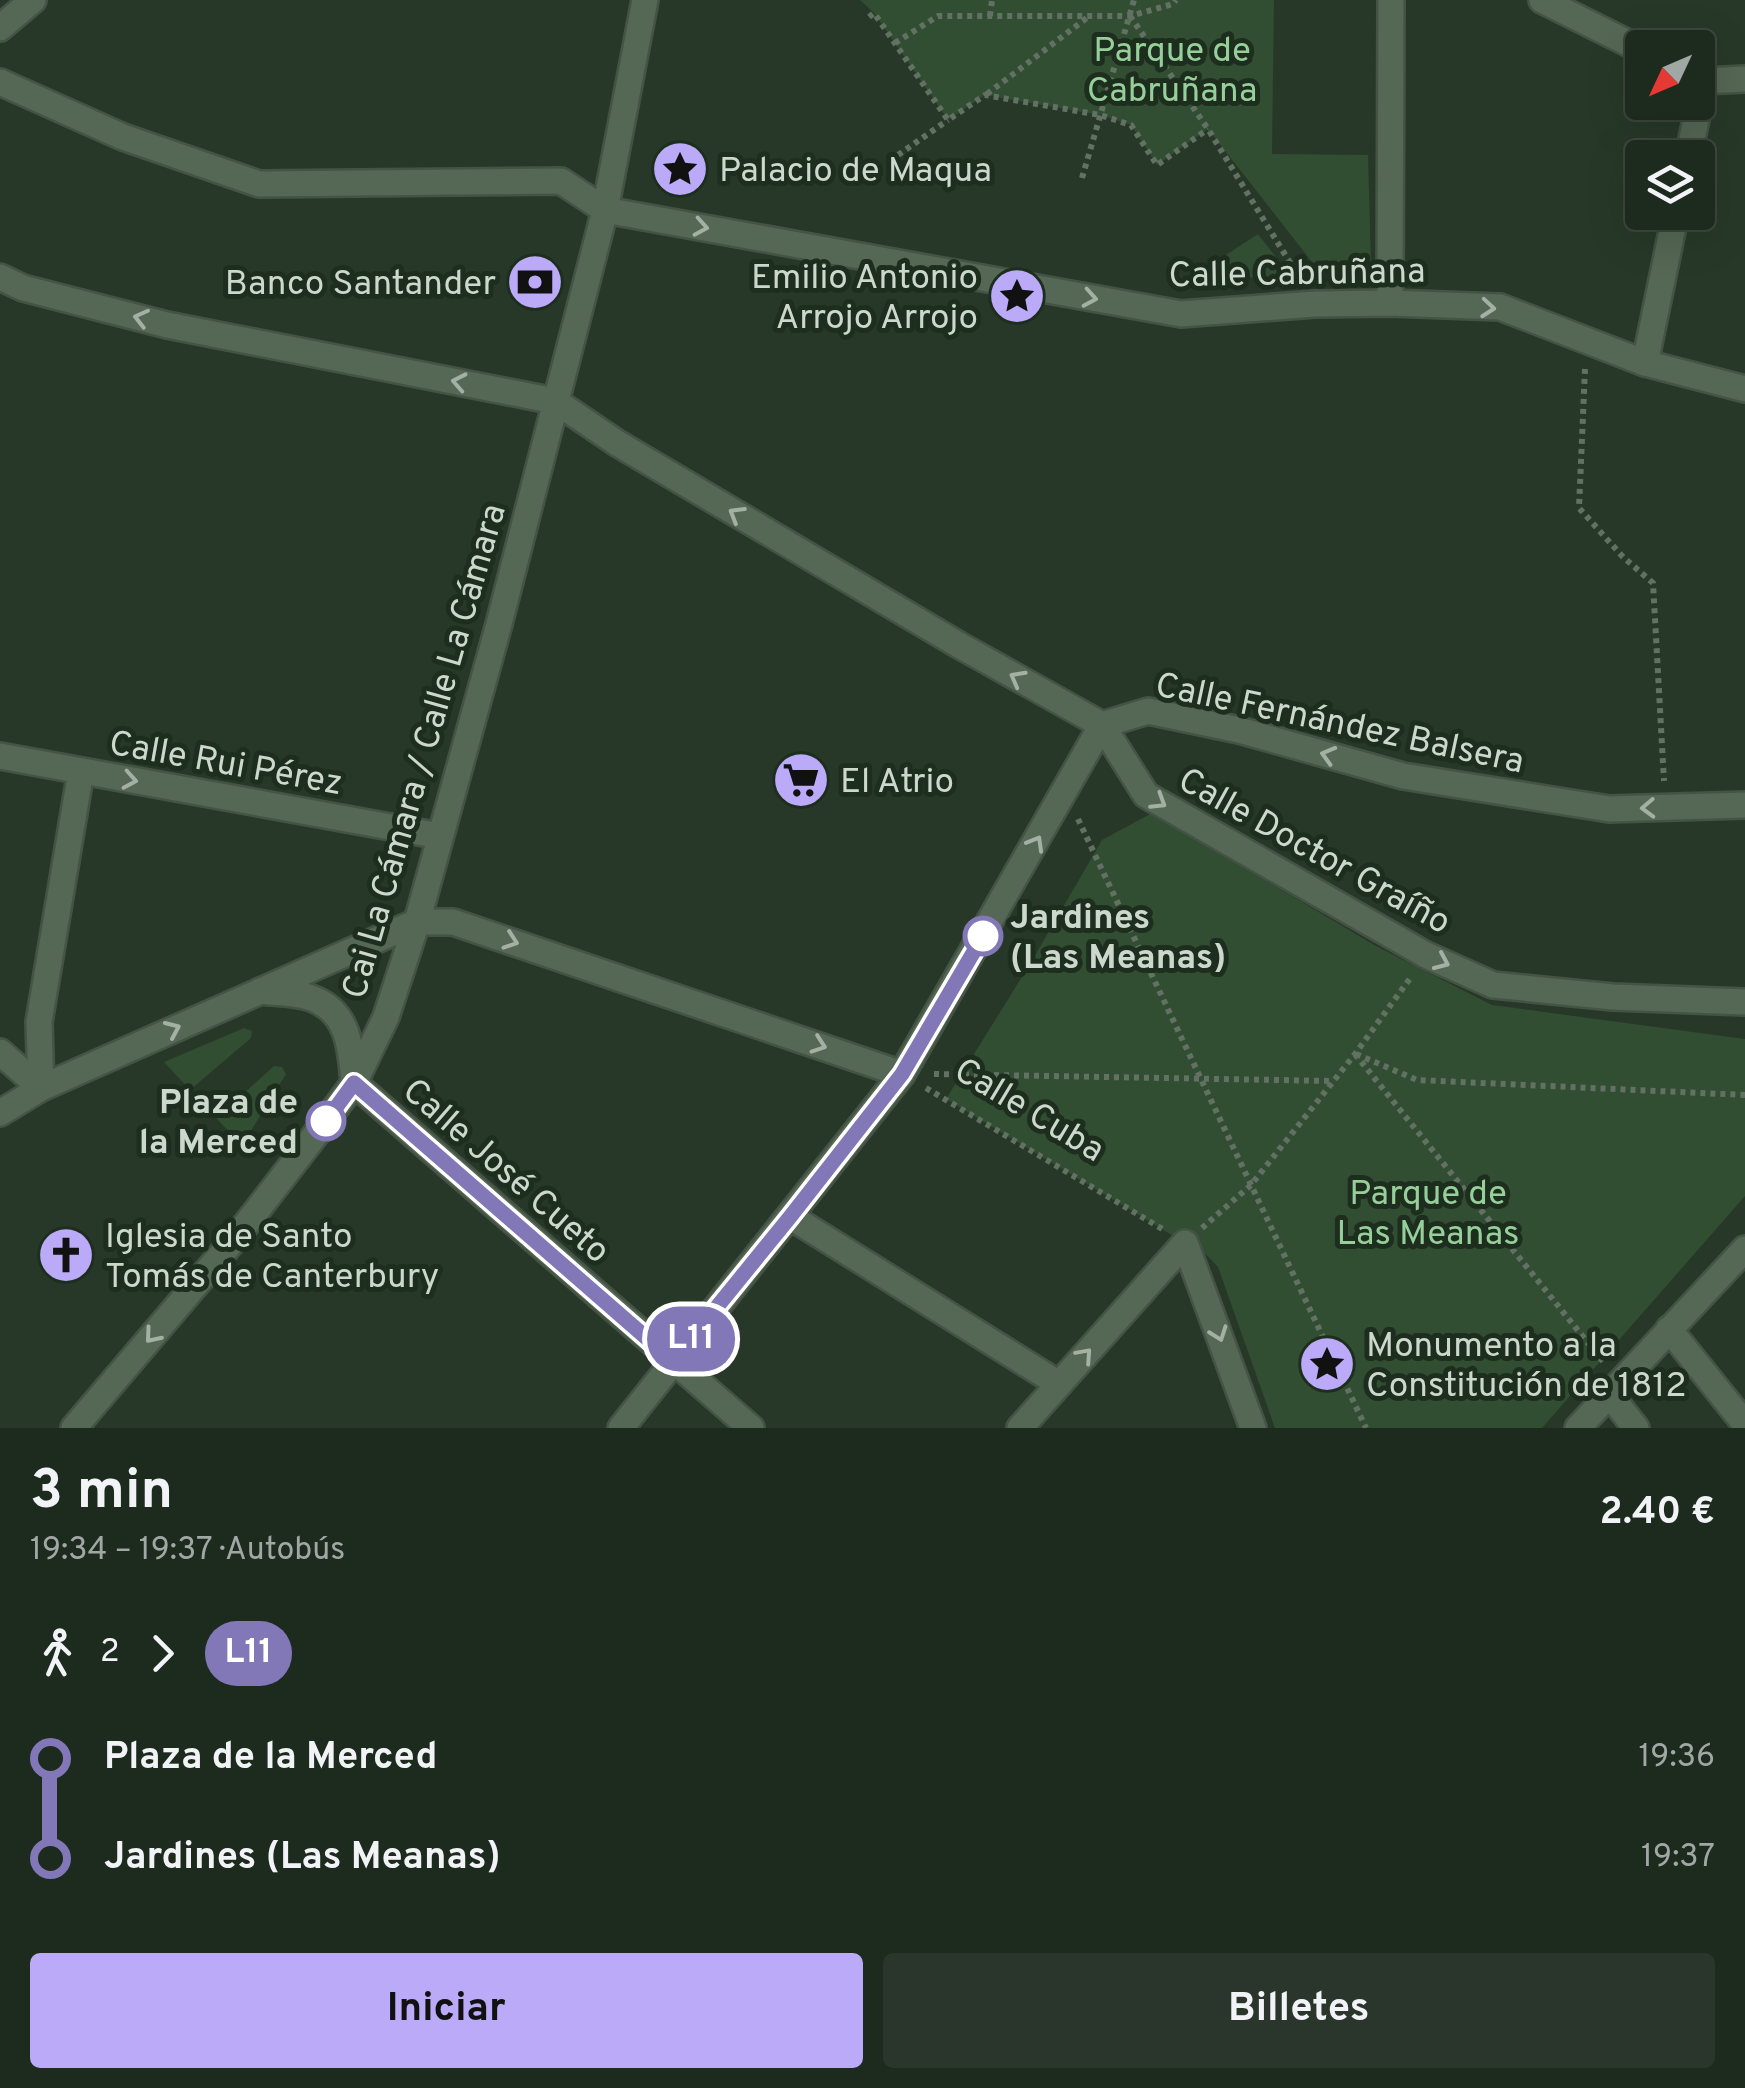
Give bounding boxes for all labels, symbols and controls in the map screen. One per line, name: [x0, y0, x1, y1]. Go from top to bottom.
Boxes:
park label: Parque de Cabruñana: [1087, 30, 1257, 114]
north arrow: [1625, 30, 1715, 120]
map controls: [1625, 30, 1715, 230]
place icon: Palacio de Maqua: [650, 139, 710, 199]
button: layers: [1625, 140, 1715, 230]
place label: Palacio de Maqua: [719, 150, 992, 194]
one-way arrow: [693, 216, 710, 237]
street label: Calle Cabruñana: [1168, 251, 1426, 299]
bank icon: Banco Santander: [505, 252, 565, 312]
place label: Emilio Antonio Arrojo Arrojo: [751, 257, 978, 341]
place label: Banco Santander: [225, 263, 496, 307]
place icon: Emilio Antonio Arrojo Arrojo: [987, 266, 1047, 326]
one-way arrow: [1081, 286, 1098, 307]
one-way arrow: [1480, 296, 1496, 318]
one-way arrow: [133, 309, 150, 330]
one-way arrow: [451, 372, 468, 393]
street label: Cai La Cámara / Calle La Cámara: [334, 499, 518, 1004]
one-way arrow: [729, 507, 747, 526]
street label: Calle Fernández Balsera: [1151, 664, 1528, 786]
one-way arrow: [1010, 670, 1028, 690]
street label: Calle Rui Pérez: [105, 723, 345, 807]
one-way arrow: [1320, 746, 1337, 767]
supermarket icon: El Atrio: [771, 750, 831, 810]
street label: Calle Doctor Graíño: [1170, 759, 1458, 946]
place label: El Atrio: [840, 761, 954, 805]
one-way arrow: [122, 769, 138, 790]
one-way arrow: [1149, 790, 1167, 809]
one-way arrow: [1639, 797, 1655, 818]
one-way arrow: [1023, 835, 1043, 853]
place label: Jardines (Las Meanas): [1010, 897, 1226, 981]
marker: Jardines (Las Meanas): [964, 917, 1002, 955]
one-way arrow: [502, 930, 519, 950]
one-way arrow: [1432, 950, 1450, 970]
one-way arrow: [163, 1021, 181, 1041]
one-way arrow: [810, 1034, 827, 1054]
street label: Calle Cuba: [945, 1050, 1112, 1174]
street label: Calle José Cueto: [392, 1070, 618, 1274]
place label: Plaza de la Merced: [139, 1082, 298, 1166]
marker: Plaza de la Merced: [307, 1102, 345, 1140]
park label: Parque de Las Meanas: [1336, 1173, 1520, 1257]
place label: Iglesia de Santo Tomás de Canterbury: [105, 1216, 439, 1300]
church icon: Iglesia de Santo Tomás de Canterbury: [36, 1225, 96, 1285]
line badge: L11: [634, 1306, 748, 1372]
text: L11: [667, 1317, 715, 1361]
one-way arrow: [146, 1325, 164, 1343]
one-way arrow: [1207, 1325, 1228, 1342]
place label: Monumento a la Constitución de 1812: [1366, 1325, 1687, 1409]
place icon: Monumento a la Constitución de 1812: [1297, 1334, 1357, 1394]
one-way arrow: [1073, 1348, 1091, 1367]
text: 3 min: [30, 1458, 173, 1528]
text: 2.40 €: [1599, 1489, 1715, 1538]
text: 19:34 – 19:37 · Autobús: [30, 1531, 345, 1571]
icon: walk: [30, 1626, 85, 1681]
icon: forward: [135, 1626, 190, 1681]
text: L11: [225, 1631, 272, 1675]
text: 2: [100, 1633, 120, 1673]
text: Plaza de la Merced: [104, 1734, 437, 1783]
text: 19:36: [1638, 1738, 1715, 1778]
text: Jardines (Las Meanas): [104, 1834, 501, 1883]
text: 19:37: [1641, 1838, 1715, 1878]
button: Iniciar: [30, 1953, 863, 2068]
button: Billetes: [883, 1953, 1715, 2068]

